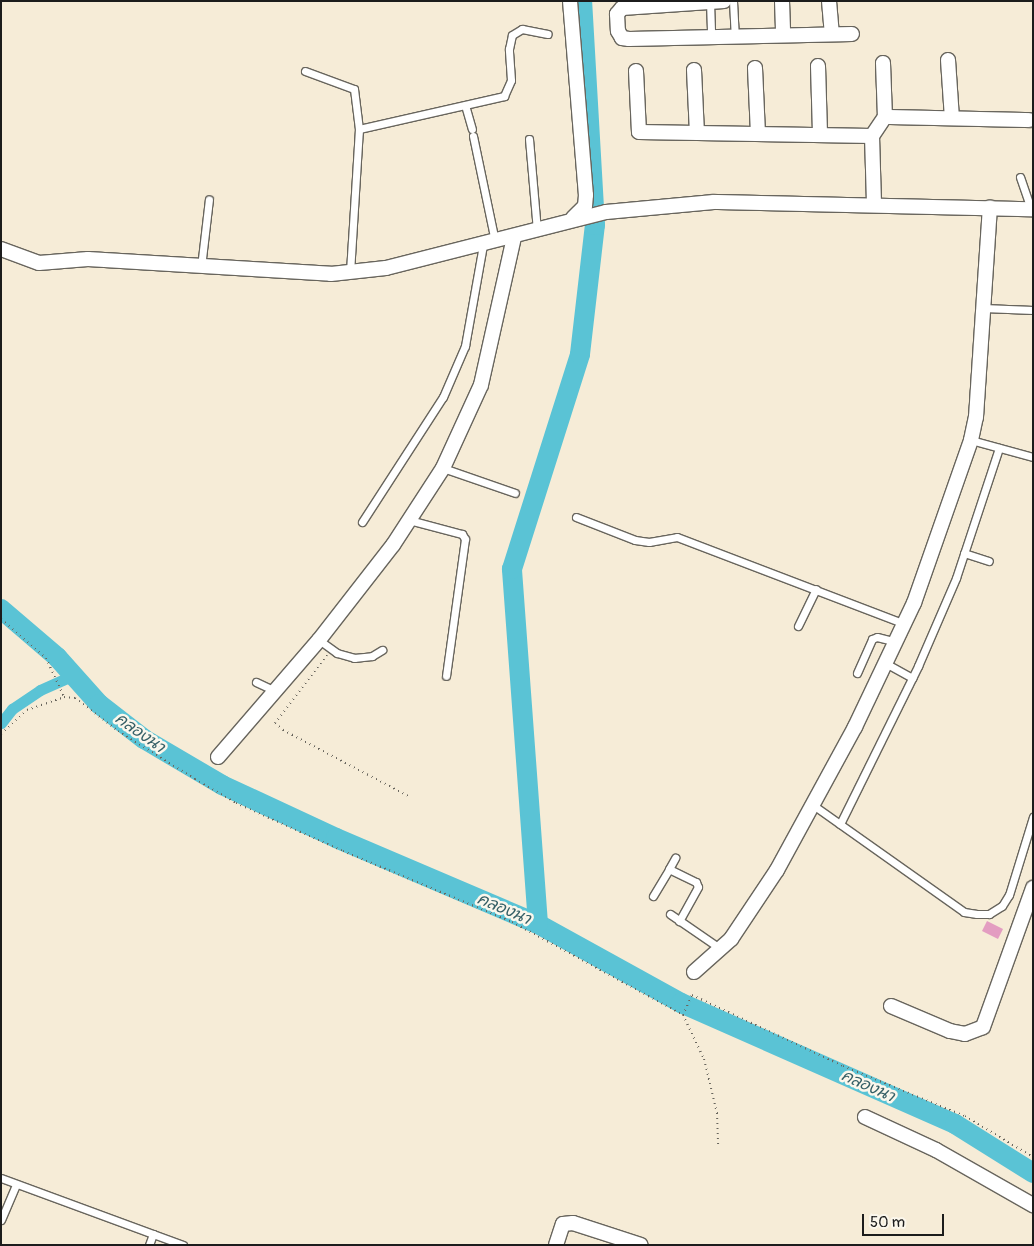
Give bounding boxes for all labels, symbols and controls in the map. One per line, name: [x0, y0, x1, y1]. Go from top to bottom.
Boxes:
water label: คลองนา: [112, 709, 168, 757]
water label: คลองนา: [474, 889, 534, 929]
water label: คลองนา: [838, 1066, 898, 1106]
scale bar: [864, 1204, 946, 1236]
text: 50 m: [870, 1213, 905, 1232]

